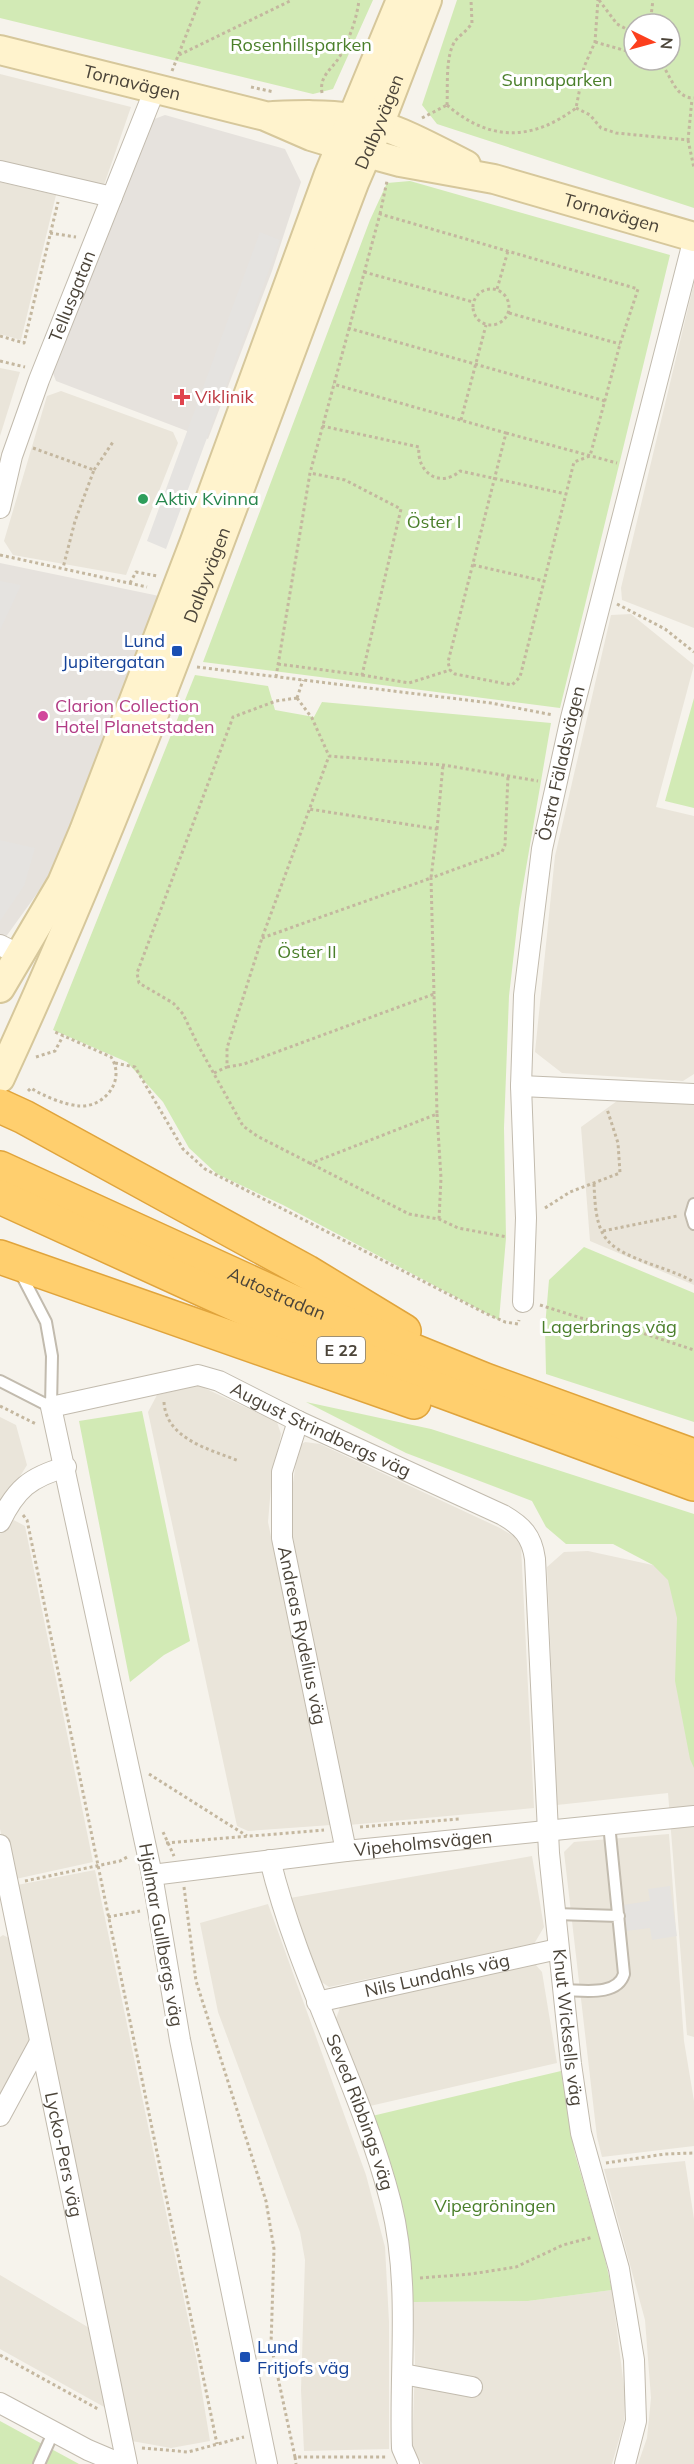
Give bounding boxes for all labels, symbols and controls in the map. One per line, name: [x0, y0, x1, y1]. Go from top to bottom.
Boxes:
north arrow: [622, 12, 682, 72]
park label: Rosenhillsparken: [230, 33, 372, 56]
text: N: [656, 36, 677, 50]
street label: Tornavägen: [81, 59, 183, 106]
park label: Sunnaparken: [501, 68, 613, 91]
street label: Dalbyvägen: [349, 71, 408, 173]
street label: Tornavägen: [561, 188, 663, 237]
street label: Tellusgatan: [43, 247, 100, 345]
place label: Viklinik: [195, 385, 255, 408]
marker: Viklinik: [173, 388, 191, 406]
place label: Aktiv Kvinna: [155, 487, 259, 510]
marker: Aktiv Kvinna: [136, 492, 150, 506]
park label: Öster I: [407, 510, 461, 533]
street label: Dalbyvägen: [178, 524, 235, 626]
place label: Lund Jupitergatan: [62, 629, 165, 673]
marker: Lund Jupitergatan: [170, 644, 184, 658]
street label: Östra Fäladsvägen: [532, 683, 590, 843]
place label: Clarion Collection Hotel Planetstaden: [55, 694, 214, 738]
marker: Clarion Collection Hotel Planetstaden: [36, 709, 50, 723]
park label: Öster II: [277, 940, 337, 963]
street label: Autostradan: [224, 1262, 329, 1325]
park label: Lagerbrings väg: [541, 1315, 677, 1338]
road number: E 22: [317, 1337, 365, 1363]
street label: August Strindbergs väg: [227, 1377, 415, 1482]
street label: Andreas Rydelius väg: [273, 1544, 332, 1727]
street label: Vipeholmsvägen: [353, 1824, 493, 1861]
street label: Hjalmar Gullbergs väg: [134, 1841, 189, 2028]
street label: Nils Lundahls väg: [362, 1948, 512, 2002]
street label: Knut Wicksells väg: [548, 1948, 589, 2107]
street label: Seved Ribbings väg: [321, 2031, 399, 2193]
street label: Lycko-Pers väg: [40, 2090, 88, 2219]
park label: Vipegröningen: [434, 2194, 556, 2217]
place label: Lund Fritjofs väg: [257, 2335, 349, 2379]
marker: Lund Fritjofs väg: [238, 2350, 252, 2364]

